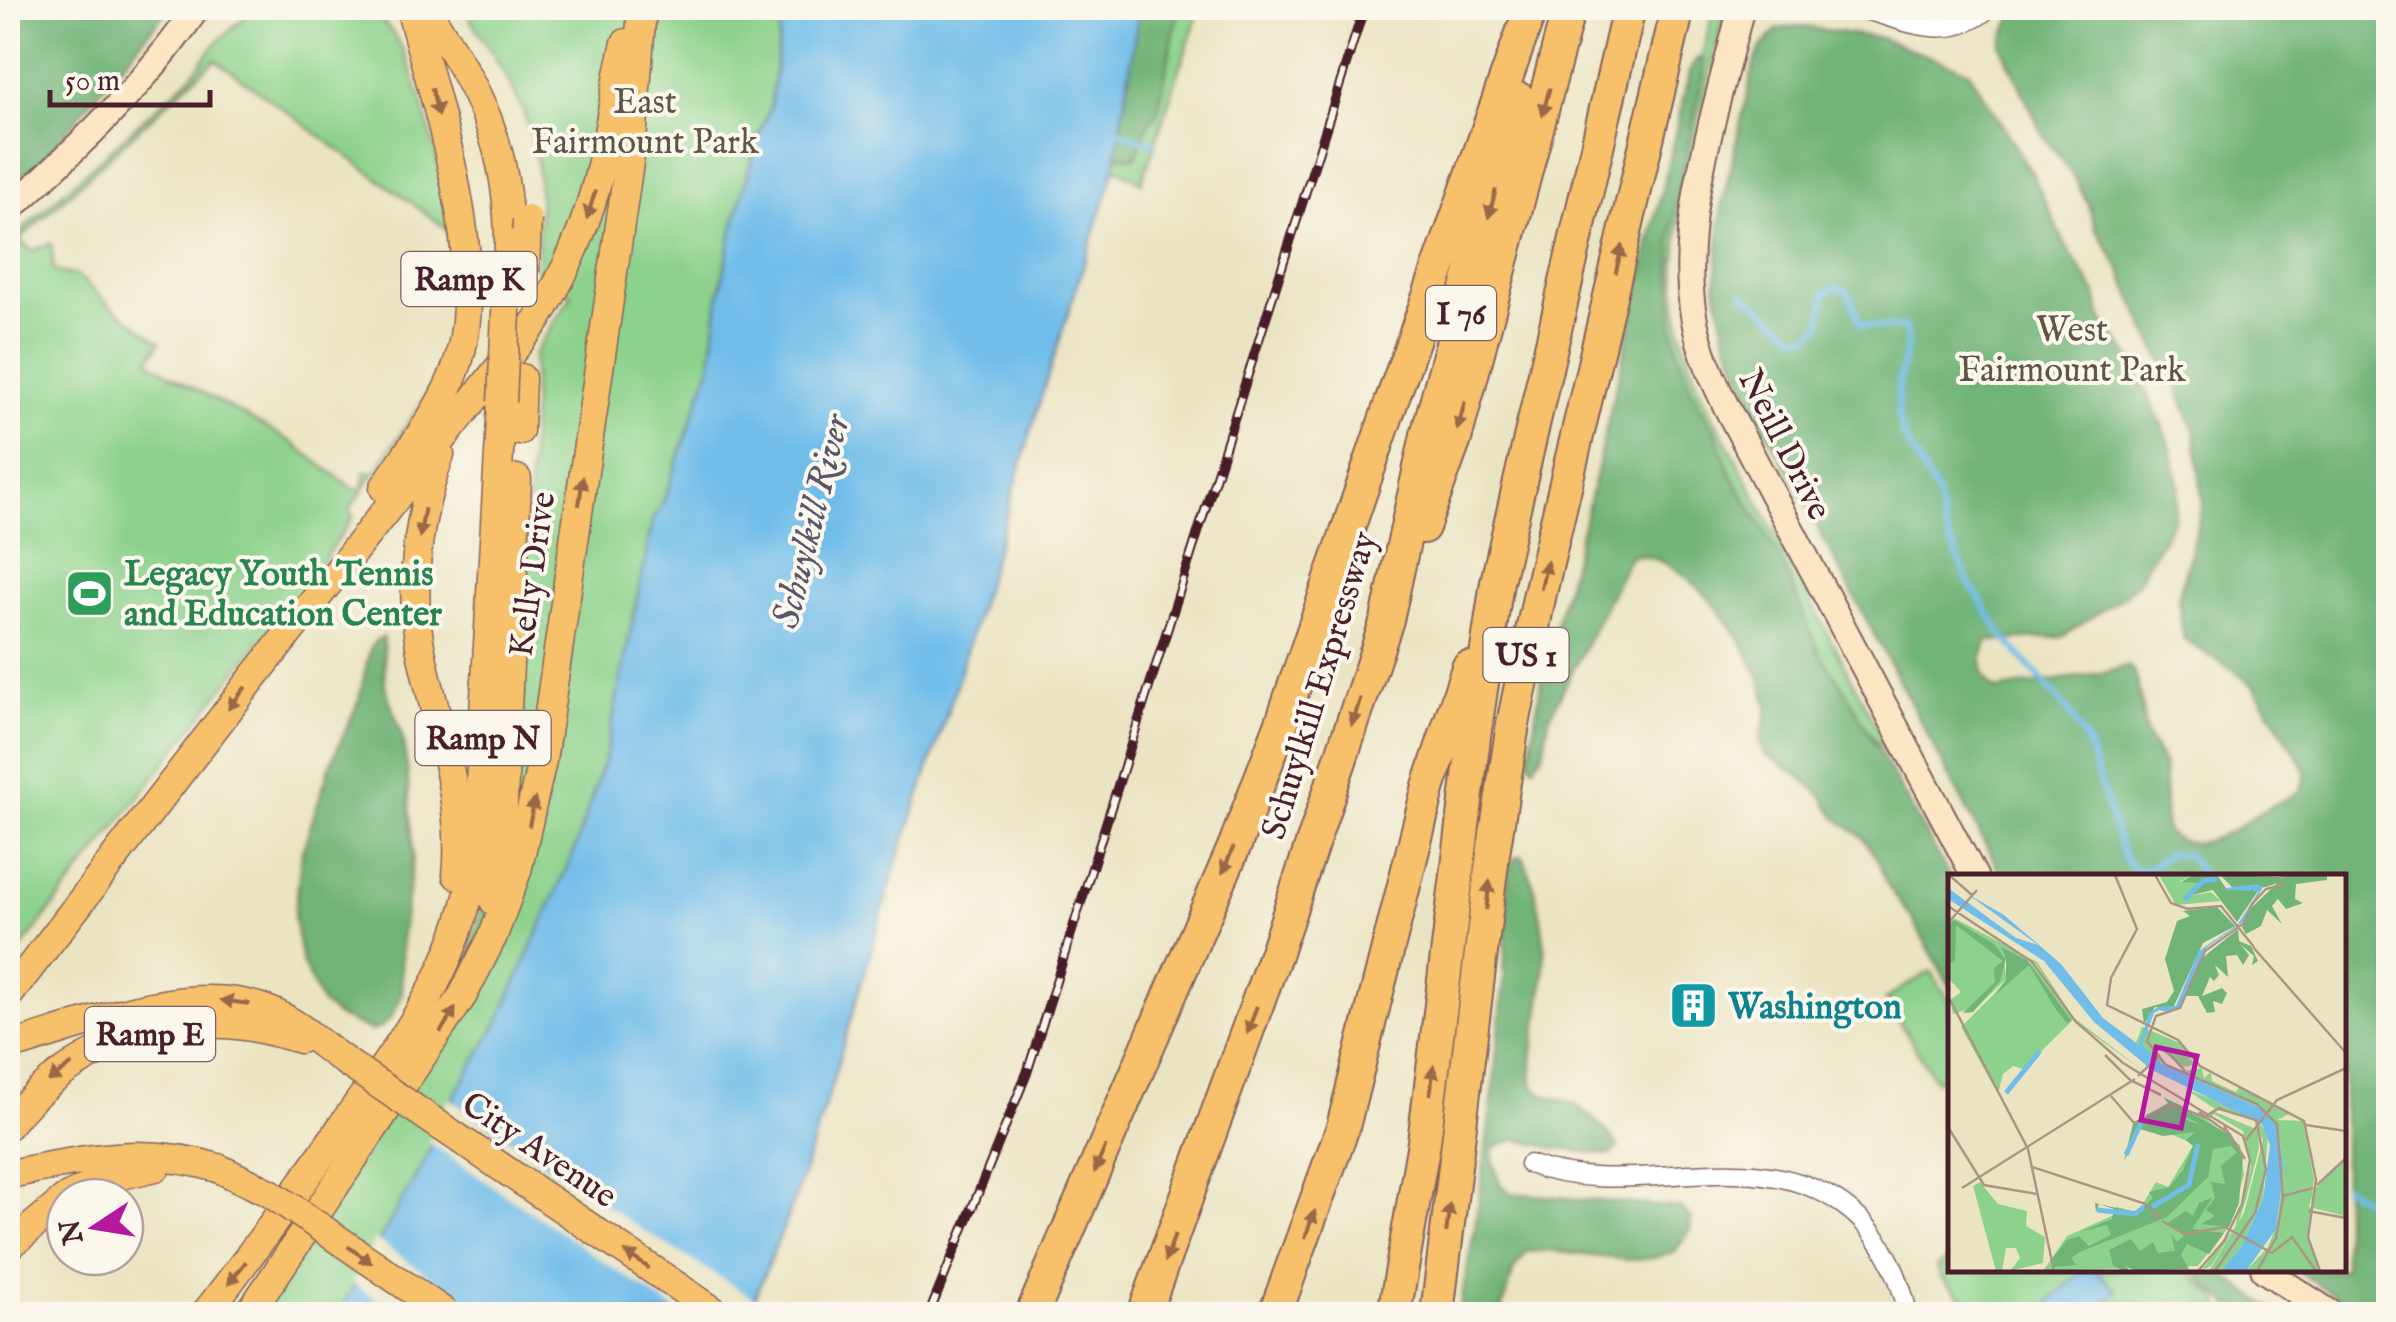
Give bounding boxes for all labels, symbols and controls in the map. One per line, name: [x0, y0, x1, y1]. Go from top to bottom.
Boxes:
scale bar: [50, 45, 210, 107]
text: 50 m: [65, 63, 120, 101]
park label: East Fairmount Park: [531, 81, 759, 166]
one-way arrow: [428, 87, 443, 118]
one-way arrow: [1538, 87, 1553, 118]
one-way arrow: [1483, 189, 1499, 220]
one-way arrow: [583, 190, 598, 221]
one-way arrow: [1612, 243, 1627, 274]
road number: Ramp K: [402, 252, 536, 306]
road number: I 76: [1426, 286, 1496, 340]
park label: West Fairmount Park: [1958, 309, 2186, 394]
street label: Neill Drive: [1727, 362, 1841, 528]
one-way arrow: [1453, 401, 1469, 432]
water label: Schuylkill River: [763, 408, 863, 634]
one-way arrow: [573, 475, 589, 506]
street label: Kelly Drive: [500, 489, 567, 660]
one-way arrow: [414, 508, 429, 540]
street label: Schuylkill Expressway: [1252, 526, 1389, 845]
place label: Legacy Youth Tennis and Education Center: [124, 553, 442, 638]
one-way arrow: [1537, 559, 1552, 590]
sports icon: Legacy Youth Tennis and Education Center: [63, 567, 115, 619]
road number: US 1: [1484, 628, 1568, 682]
one-way arrow: [228, 685, 248, 711]
one-way arrow: [1347, 698, 1362, 728]
road number: Ramp N: [416, 711, 550, 765]
one-way arrow: [525, 797, 541, 828]
one-way arrow: [1220, 845, 1236, 875]
inset map: [1948, 874, 2346, 1272]
one-way arrow: [1480, 879, 1496, 911]
building icon: Washington: [1667, 980, 1719, 1032]
place label: Washington: [1727, 986, 1902, 1031]
one-way arrow: [218, 994, 250, 1010]
one-way arrow: [438, 1006, 456, 1033]
one-way arrow: [1244, 1006, 1259, 1036]
road number: Ramp E: [85, 1007, 215, 1061]
one-way arrow: [47, 1063, 74, 1082]
one-way arrow: [1424, 1064, 1440, 1095]
street label: City Avenue: [452, 1083, 625, 1219]
one-way arrow: [1092, 1144, 1108, 1173]
north arrow: [45, 1177, 145, 1277]
one-way arrow: [1440, 1201, 1456, 1233]
one-way arrow: [1303, 1208, 1318, 1238]
text: N: [53, 1216, 93, 1248]
one-way arrow: [1162, 1233, 1177, 1263]
one-way arrow: [347, 1245, 374, 1264]
one-way arrow: [624, 1251, 651, 1270]
one-way arrow: [228, 1260, 248, 1286]

